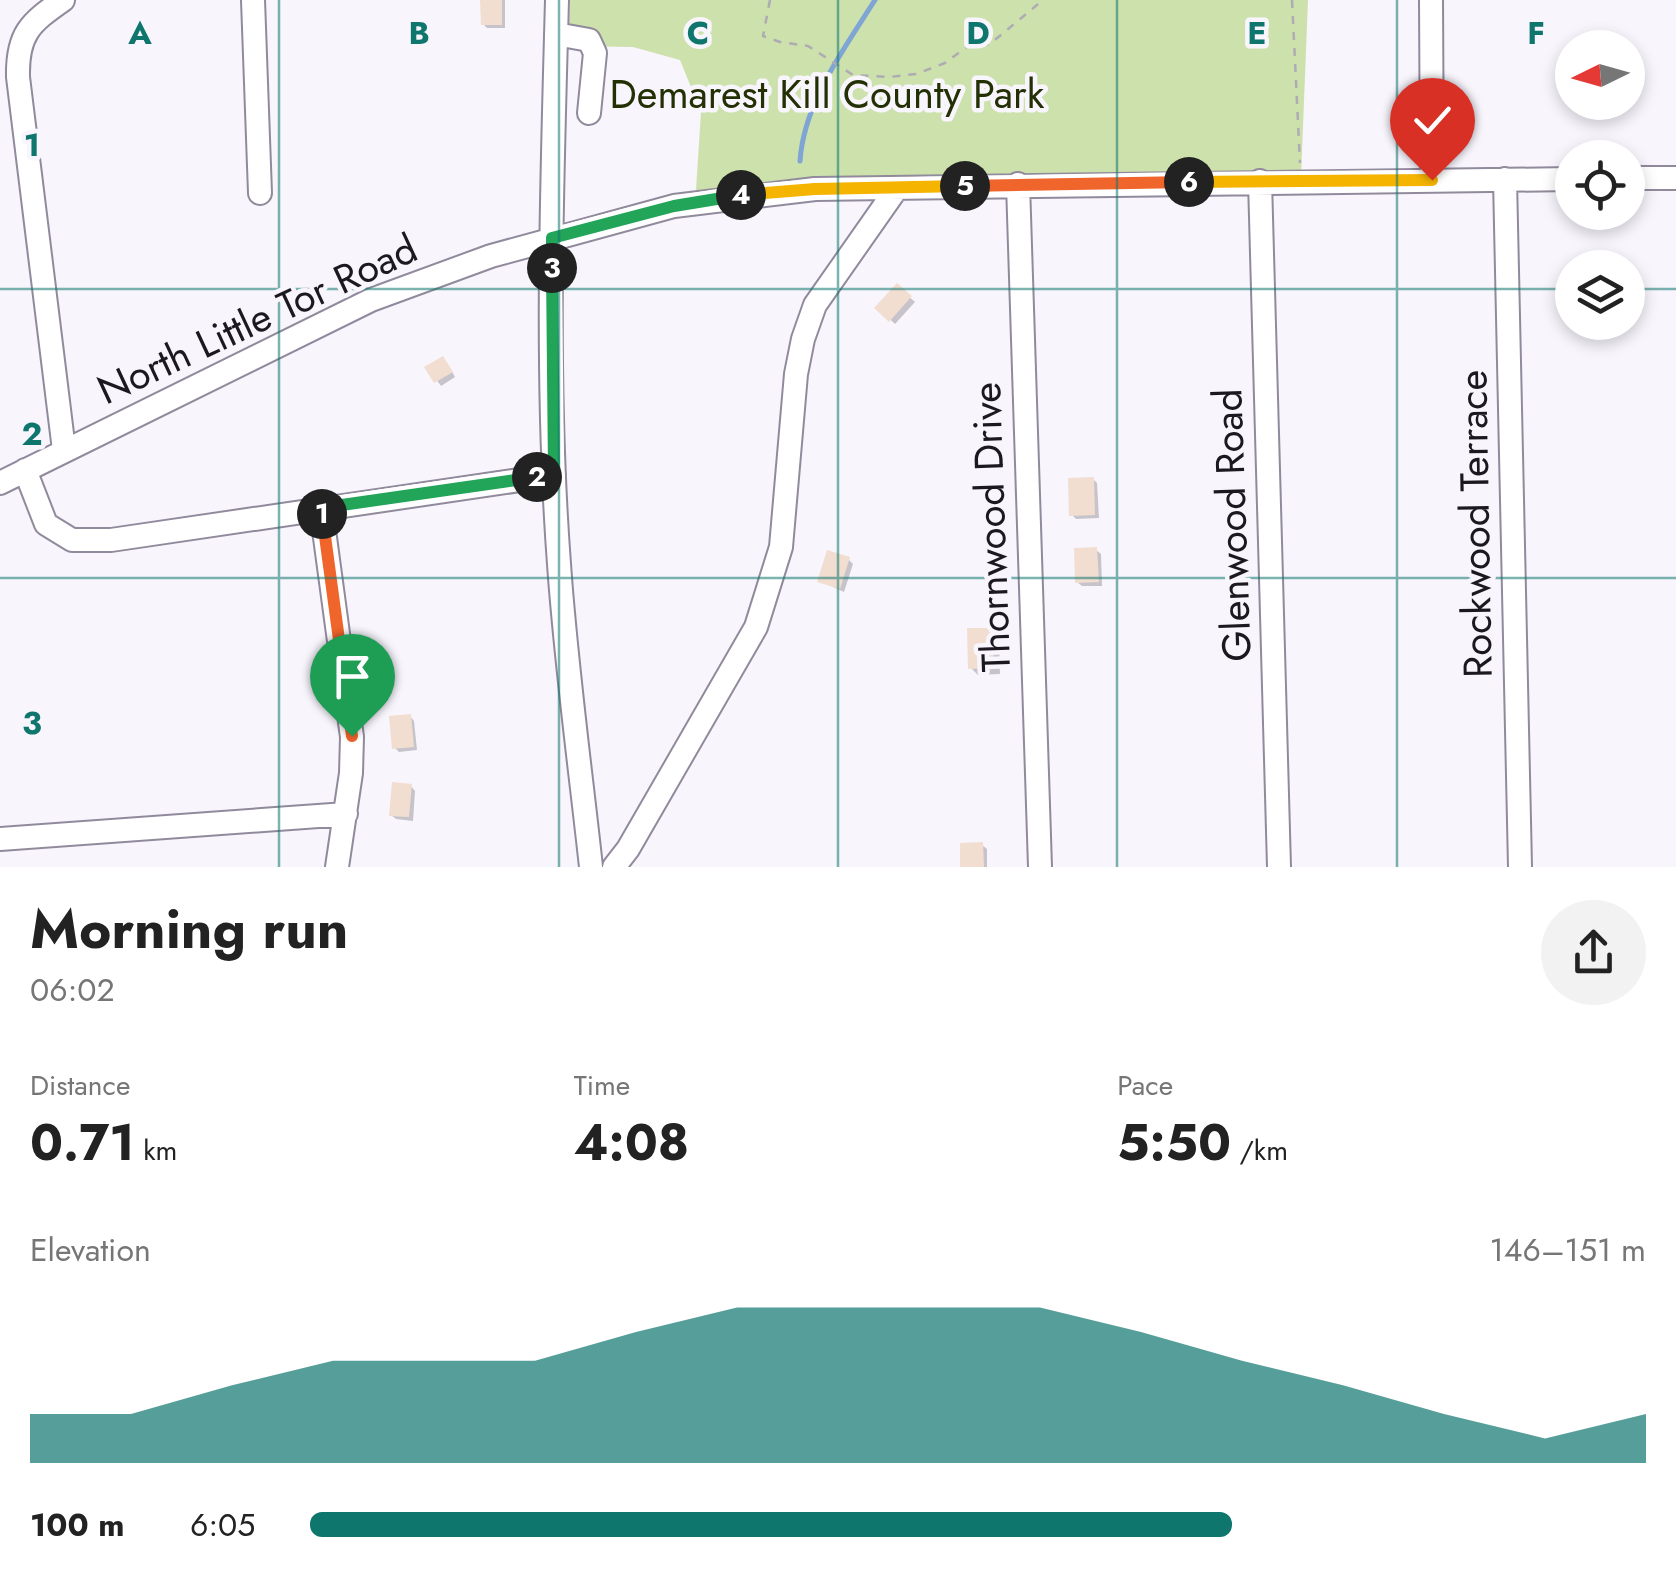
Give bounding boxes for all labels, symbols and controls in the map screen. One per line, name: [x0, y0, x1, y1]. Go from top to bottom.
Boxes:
text: A: [127, 10, 152, 56]
text: B: [408, 10, 430, 56]
text: C: [687, 10, 709, 56]
text: D: [966, 10, 990, 56]
text: E: [1247, 10, 1267, 56]
text: F: [1527, 10, 1545, 56]
north arrow: [1555, 30, 1645, 120]
map controls: [1555, 30, 1645, 340]
park label: Demarest Kill County Park: [610, 65, 1045, 123]
pin: [1390, 78, 1475, 181]
icon: check: [1405, 93, 1460, 148]
text: 1: [24, 122, 40, 168]
button: locate: [1555, 140, 1645, 230]
pin: 6: [1164, 157, 1214, 207]
pin: 5: [940, 161, 990, 211]
text: 6: [1180, 161, 1198, 202]
text: 5: [956, 165, 974, 206]
pin: 4: [716, 170, 766, 220]
text: 4: [731, 174, 751, 215]
street label: North Little Tor Road: [87, 219, 427, 419]
pin: 3: [527, 243, 577, 293]
text: 3: [543, 247, 561, 288]
button: layers: [1555, 250, 1645, 340]
street label: Rockwood Terrace: [1443, 369, 1507, 679]
street label: Thornwood Drive: [957, 381, 1025, 673]
street label: Glenwood Road: [1198, 388, 1266, 662]
text: 2: [22, 411, 43, 457]
pin: 2: [512, 452, 562, 502]
text: 2: [528, 456, 546, 497]
pin: 1: [297, 489, 347, 539]
text: 1: [315, 493, 329, 534]
pin: [310, 634, 395, 737]
icon: arrive: [325, 649, 380, 704]
text: 3: [22, 700, 42, 746]
text: Morning run: [30, 889, 348, 969]
button: share: [1541, 900, 1646, 1005]
text: 06:02: [30, 967, 115, 1013]
text: Distance: [30, 1065, 130, 1106]
text: Time: [574, 1065, 630, 1106]
text: Pace: [1117, 1065, 1173, 1106]
text: 0.71: [30, 1106, 135, 1179]
text: 4:08: [574, 1106, 689, 1179]
text: 5:50: [1117, 1106, 1231, 1179]
text: km: [135, 1130, 177, 1171]
text: /km: [1231, 1130, 1288, 1171]
text: Elevation: [30, 1227, 151, 1273]
text: 146–151 m: [1489, 1227, 1646, 1273]
text: 100 m: [30, 1502, 125, 1548]
text: 6:05: [190, 1502, 255, 1548]

